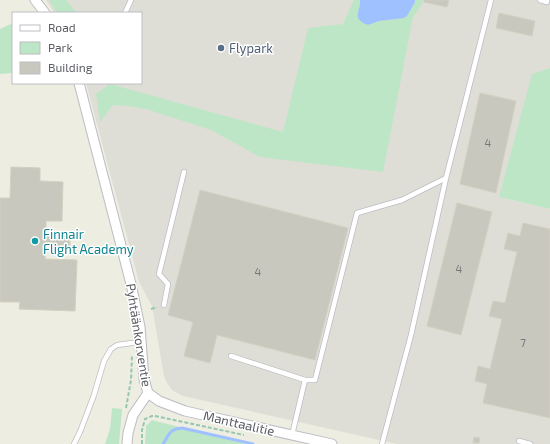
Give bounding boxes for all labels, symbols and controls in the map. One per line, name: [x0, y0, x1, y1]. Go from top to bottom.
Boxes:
legend: [12, 12, 142, 84]
text: Road: [48, 20, 76, 34]
text: Park: [48, 40, 73, 54]
place label: Flypark: [229, 40, 273, 56]
marker: Flypark: [216, 43, 226, 53]
text: Building: [48, 60, 93, 74]
house number: 4: [485, 136, 492, 149]
place label: Finnair Flight Academy: [43, 226, 134, 257]
marker: Finnair Flight Academy: [30, 236, 40, 246]
house number: 4: [456, 262, 463, 275]
house number: 4: [255, 265, 262, 278]
street label: Pyhtäänkorventie: [123, 282, 155, 388]
house number: 7: [520, 336, 526, 349]
street label: Manttaalitie: [202, 407, 276, 439]

